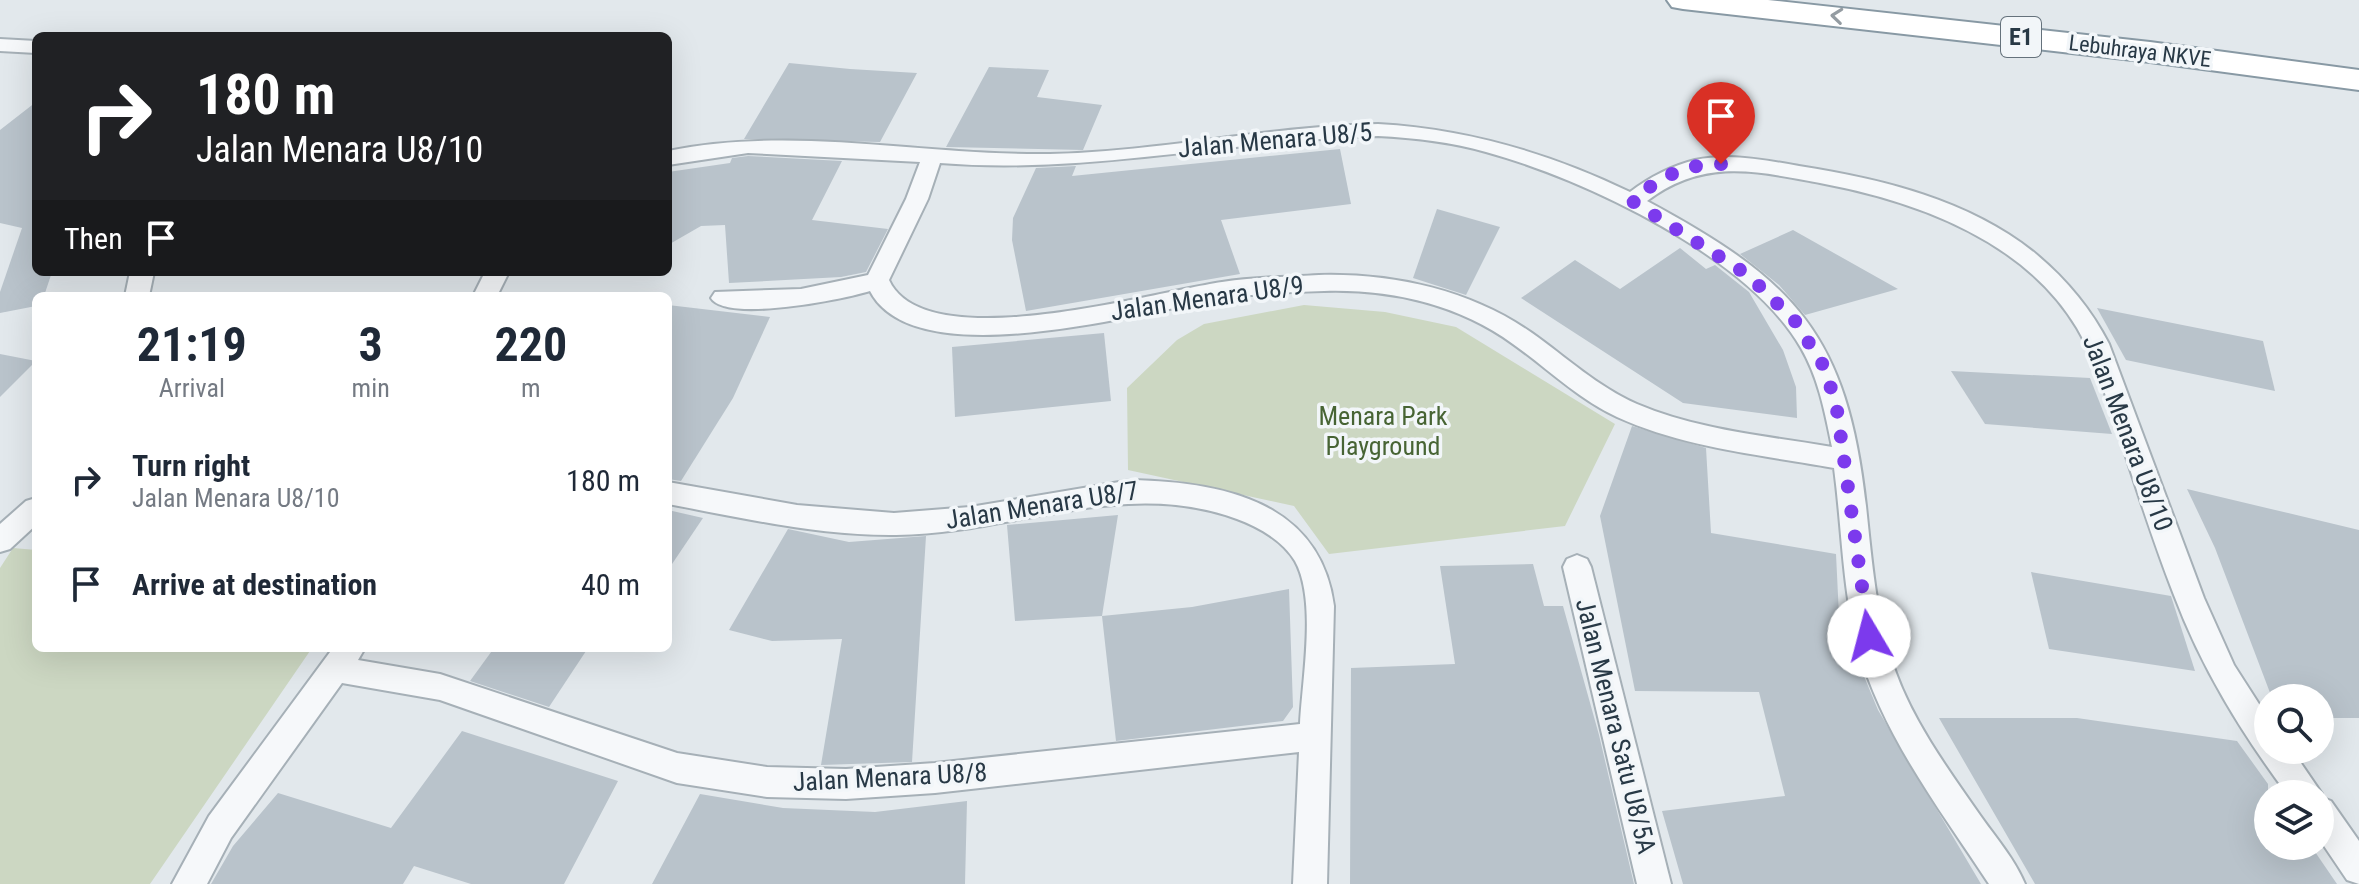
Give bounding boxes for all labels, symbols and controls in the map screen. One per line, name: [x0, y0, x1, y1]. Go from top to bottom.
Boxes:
one-way arrow: [1830, 8, 1843, 25]
road number: E1: [2001, 17, 2041, 57]
street label: Lebuhraya NKVE: [2067, 30, 2213, 72]
text: 180 m: [196, 62, 335, 128]
icon: right: [64, 64, 168, 168]
pin: [1687, 82, 1755, 164]
icon: arrive: [1699, 94, 1743, 138]
street label: Jalan Menara U8/5: [1177, 117, 1373, 163]
text: Jalan Menara U8/10: [196, 129, 483, 171]
icon: arrive: [139, 216, 183, 260]
text: Then: [64, 221, 123, 256]
street label: Jalan Menara U8/9: [1109, 270, 1305, 326]
text: 21:19: [137, 316, 247, 373]
text: 3: [359, 316, 383, 373]
text: 220: [494, 316, 567, 373]
street label: Jalan Menara U8/10: [2077, 331, 2179, 535]
text: Arrival: [159, 373, 225, 403]
text: min: [352, 373, 390, 403]
text: m: [521, 373, 541, 403]
park label: Menara Park Playground: [1318, 401, 1448, 461]
text: Turn right: [132, 448, 250, 483]
icon: right: [64, 458, 108, 502]
text: 180 m: [566, 463, 640, 498]
street label: Jalan Menara U8/7: [944, 475, 1140, 535]
text: Jalan Menara U8/10: [132, 483, 339, 513]
icon: arrive: [64, 562, 108, 606]
text: Arrive at destination: [132, 567, 377, 602]
text: 40 m: [581, 567, 640, 602]
position arrow: [1827, 594, 1911, 678]
street label: Jalan Menara Satu U8/5A: [1570, 595, 1662, 857]
map controls: [2254, 684, 2334, 860]
button: search: [2254, 684, 2334, 764]
street label: Jalan Menara U8/8: [792, 757, 988, 797]
button: layers: [2254, 780, 2334, 860]

